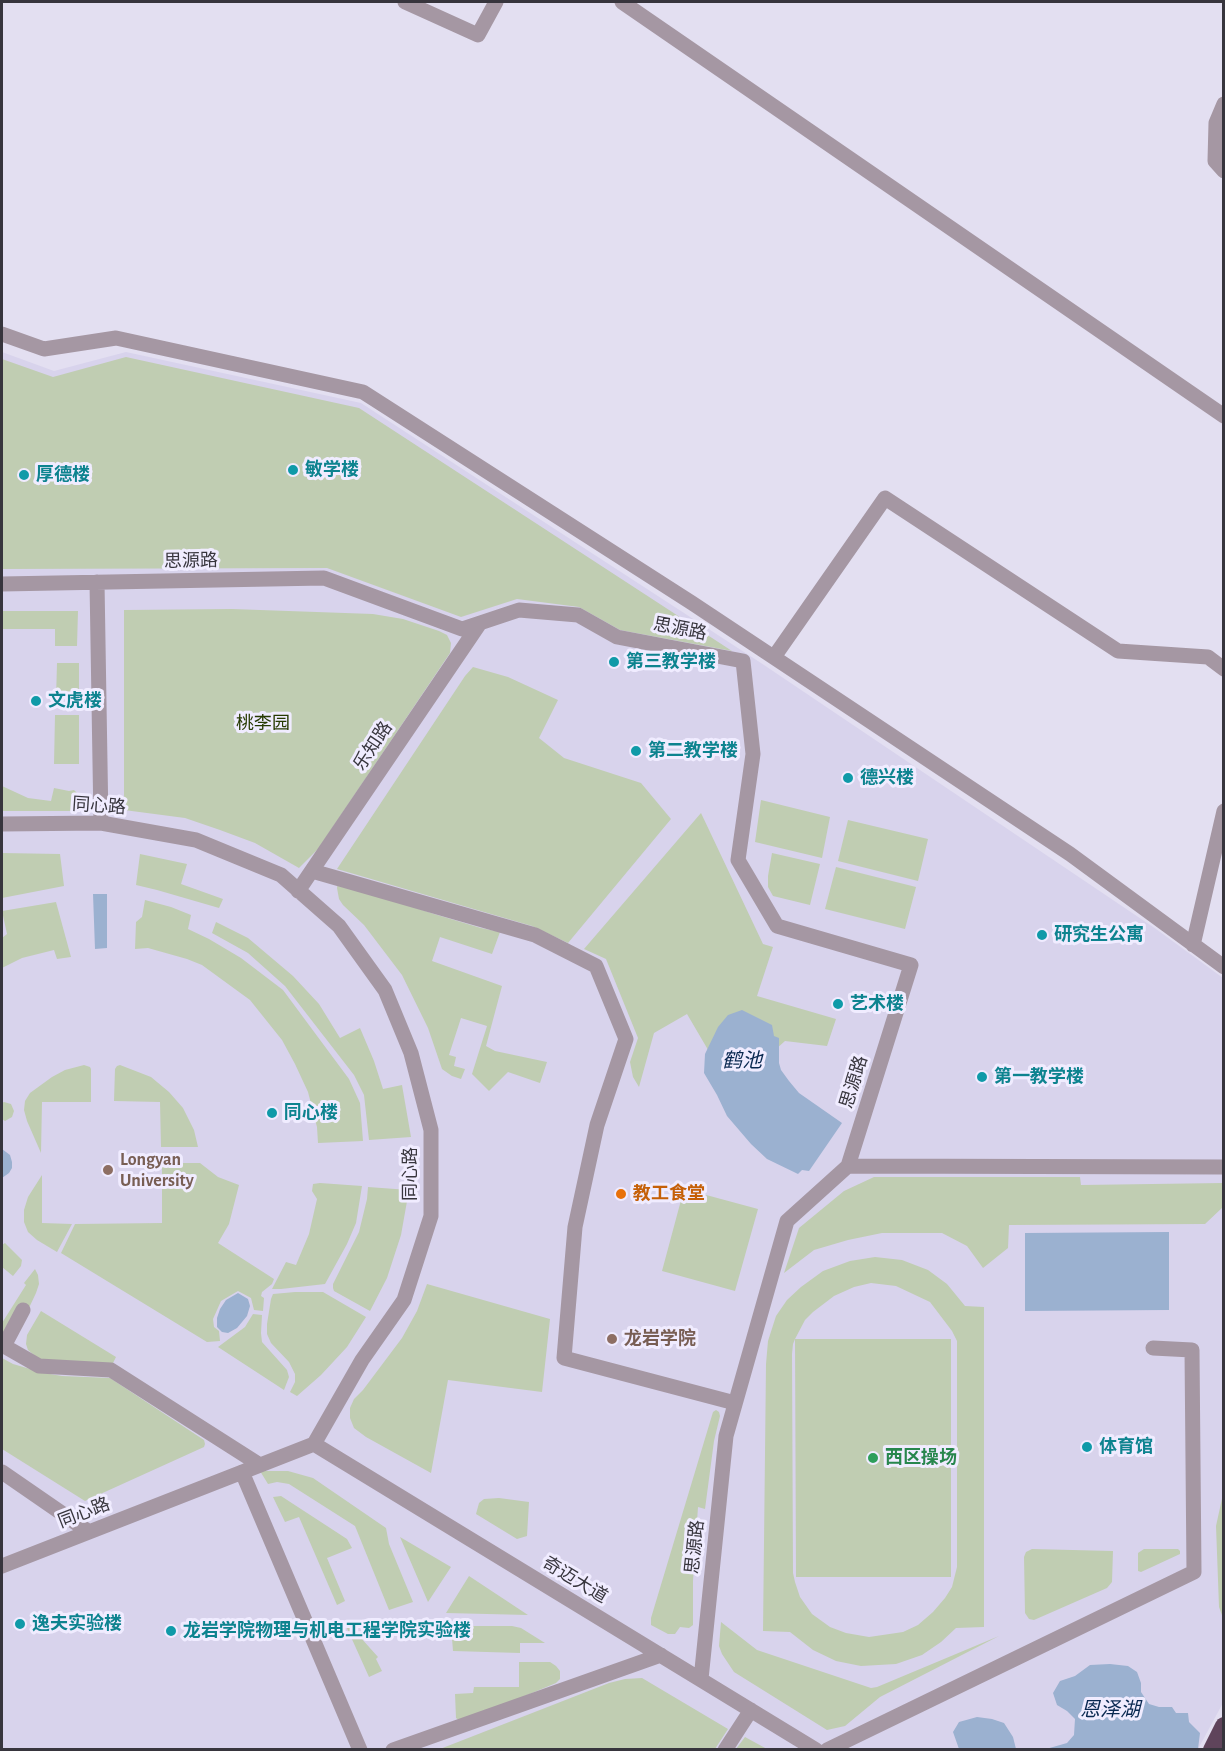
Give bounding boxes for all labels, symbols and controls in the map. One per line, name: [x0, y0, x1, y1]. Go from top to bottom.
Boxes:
place label: 敏学楼: [305, 459, 359, 481]
marker: 敏学楼: [286, 463, 300, 477]
place label: 厚德楼: [36, 464, 90, 486]
marker: 厚德楼: [17, 468, 31, 482]
street label: 思源路: [164, 550, 218, 572]
street label: 思源路: [651, 613, 709, 645]
place label: 第三教学楼: [626, 651, 716, 673]
marker: 第三教学楼: [607, 655, 621, 669]
place label: 文虎楼: [48, 690, 102, 712]
marker: 文虎楼: [29, 694, 43, 708]
park label: 桃李园: [236, 713, 290, 735]
street label: 乐知路: [349, 718, 397, 774]
place label: 第二教学楼: [648, 740, 738, 762]
marker: 第二教学楼: [629, 744, 643, 758]
place label: 德兴楼: [860, 767, 914, 789]
marker: 德兴楼: [841, 771, 855, 785]
street label: 同心路: [71, 793, 127, 819]
place label: 研究生公寓: [1054, 924, 1144, 946]
marker: 研究生公寓: [1035, 928, 1049, 942]
place label: 艺术楼: [850, 993, 904, 1015]
marker: 艺术楼: [831, 997, 845, 1011]
water label: 鹤池: [722, 1049, 762, 1073]
street label: 思源路: [836, 1053, 872, 1111]
place label: 第一教学楼: [994, 1066, 1084, 1088]
marker: 第一教学楼: [975, 1070, 989, 1084]
place label: 同心楼: [284, 1102, 338, 1124]
marker: 同心楼: [265, 1106, 279, 1120]
street label: 同心路: [400, 1147, 422, 1201]
place label: Longyan University: [120, 1149, 194, 1192]
marker: Longyan University: [101, 1163, 115, 1177]
place label: 教工食堂: [633, 1183, 705, 1205]
marker: 教工食堂: [614, 1187, 628, 1201]
place label: 龙岩学院: [624, 1328, 696, 1350]
marker: 龙岩学院: [605, 1332, 619, 1346]
place label: 体育馆: [1099, 1436, 1153, 1458]
marker: 体育馆: [1080, 1440, 1094, 1454]
place label: 西区操场: [885, 1447, 957, 1469]
marker: 西区操场: [866, 1451, 880, 1465]
street label: 同心路: [55, 1493, 113, 1533]
street label: 思源路: [681, 1519, 709, 1575]
street label: 奇迈大道: [539, 1552, 611, 1608]
place label: 逸夫实验楼: [32, 1613, 122, 1635]
marker: 逸夫实验楼: [13, 1617, 27, 1631]
place label: 龙岩学院物理与机电工程学院实验楼: [183, 1620, 471, 1642]
marker: 龙岩学院物理与机电工程学院实验楼: [164, 1624, 178, 1638]
water label: 恩泽湖: [1080, 1698, 1140, 1722]

